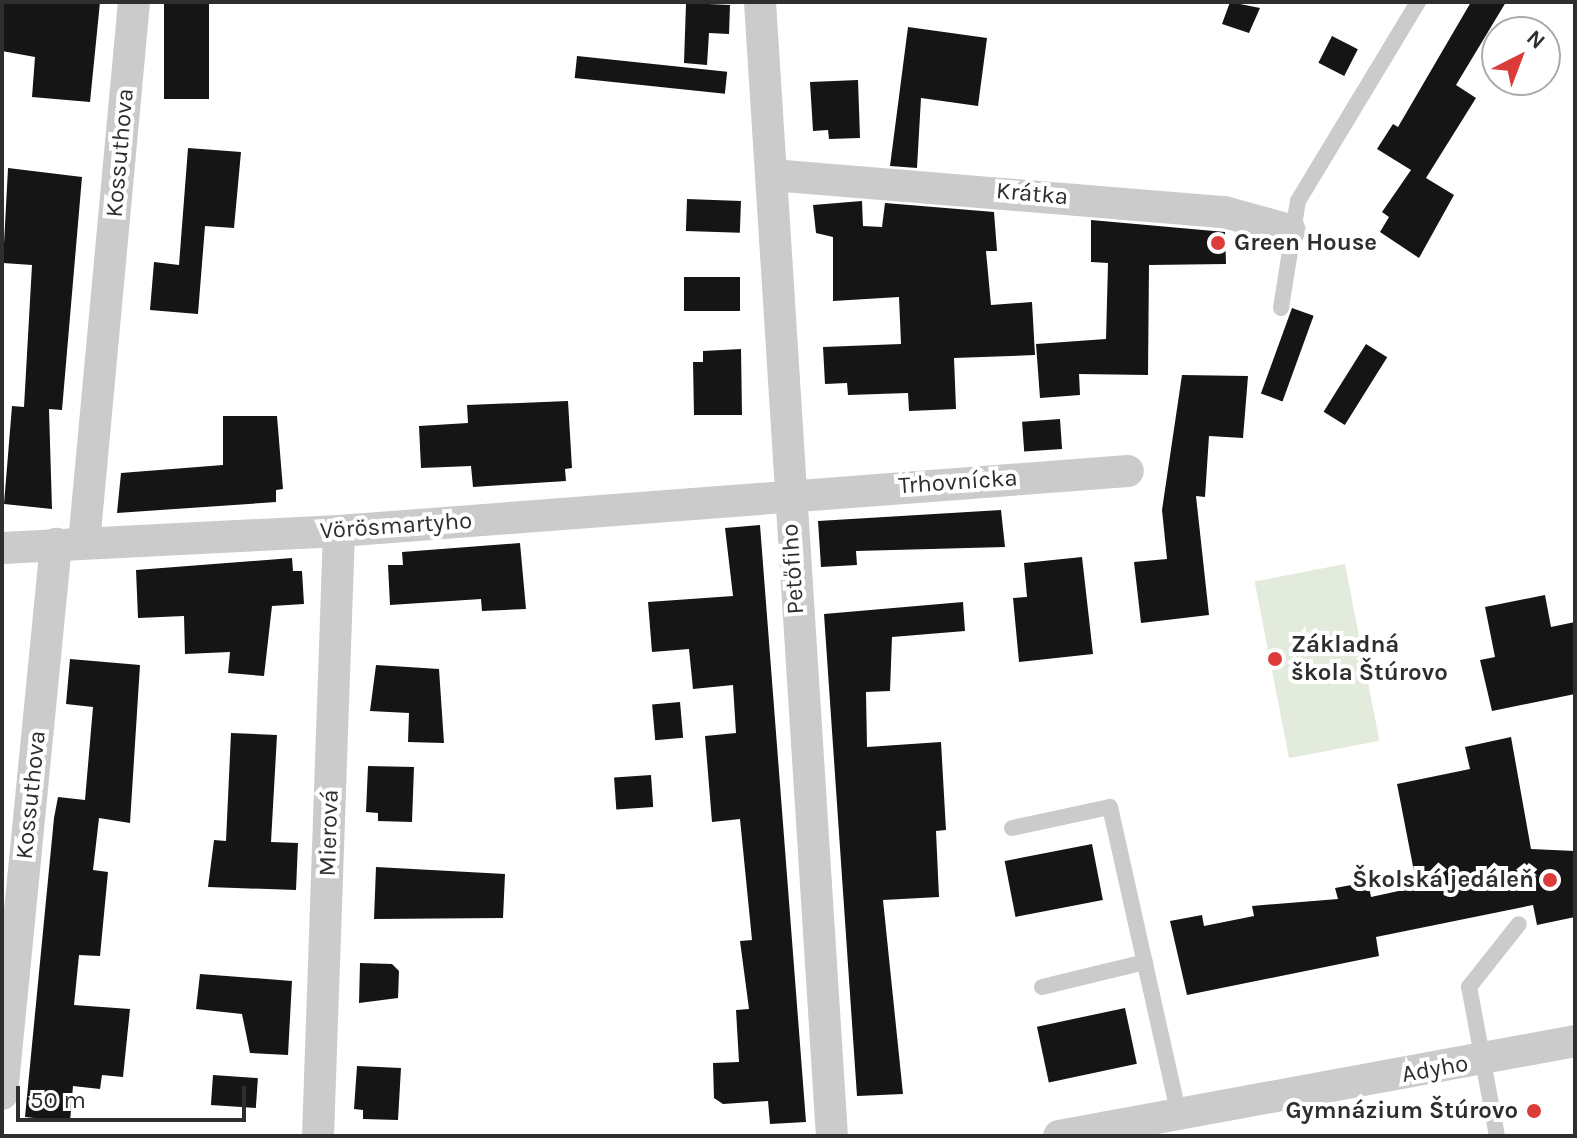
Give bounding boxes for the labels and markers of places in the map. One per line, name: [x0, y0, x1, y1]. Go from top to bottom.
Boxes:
place label: Green House: [1234, 229, 1377, 257]
marker: Green House: [1209, 234, 1227, 252]
place label: Základná škola Štúrovo: [1291, 631, 1448, 687]
marker: Základná škola Štúrovo: [1266, 650, 1284, 668]
place label: Školská jedáleň: [1352, 866, 1534, 894]
marker: Školská jedáleň: [1541, 871, 1559, 889]
place label: Gymnázium Štúrovo: [1285, 1097, 1518, 1125]
marker: Gymnázium Štúrovo: [1525, 1102, 1543, 1120]

